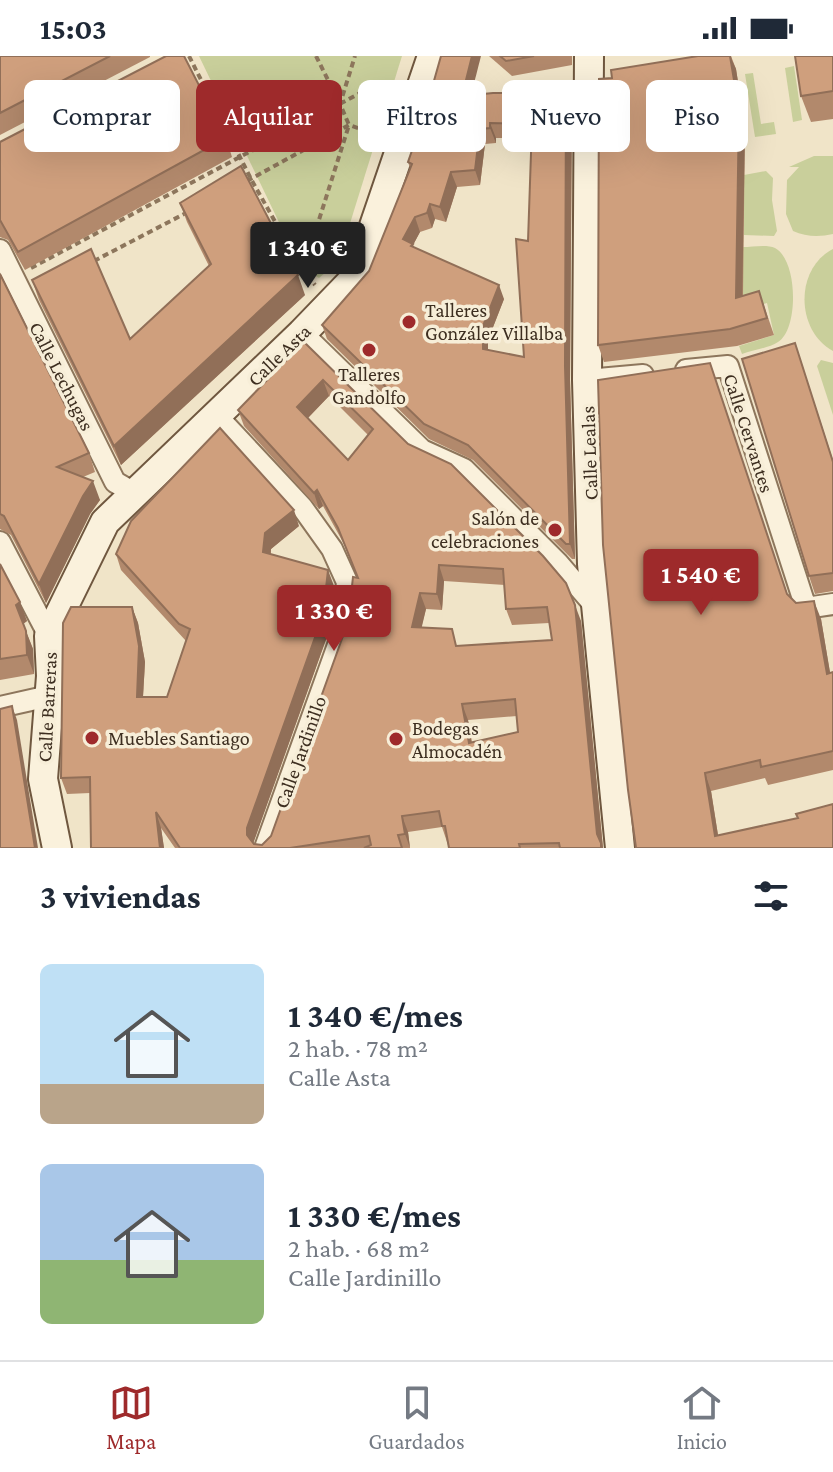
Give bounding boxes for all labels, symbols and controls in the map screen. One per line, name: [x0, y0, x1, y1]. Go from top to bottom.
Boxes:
text: 15:03: [40, 12, 107, 45]
chip: Comprar: [24, 80, 180, 152]
chip: Alquilar: [196, 80, 342, 152]
chip: Filtros: [358, 80, 486, 152]
chip: Nuevo: [502, 80, 630, 152]
chip: Piso: [646, 80, 748, 152]
pin: 1 340 €: [234, 222, 382, 290]
text: 1 340 €: [268, 233, 348, 262]
place label: Talleres González Villalba: [425, 299, 563, 344]
marker: Talleres González Villalba: [400, 313, 418, 331]
street label: Calle Lechugas: [24, 318, 99, 435]
street label: Calle Asta: [243, 320, 315, 390]
marker: Talleres Gandolfo: [360, 341, 378, 359]
place label: Talleres Gandolfo: [332, 363, 406, 408]
street label: Calle Cervantes: [719, 371, 779, 495]
street label: Calle Lealas: [576, 405, 602, 501]
place label: Salón de celebraciones: [431, 507, 539, 552]
marker: Salón de celebraciones: [546, 521, 564, 539]
pin: 1 540 €: [627, 549, 775, 617]
text: 1 540 €: [661, 560, 741, 589]
pin: 1 330 €: [260, 585, 408, 653]
text: 1 330 €: [295, 596, 373, 625]
street label: Calle Barreras: [33, 651, 61, 763]
street label: Calle Jardinillo: [269, 693, 331, 812]
place label: Bodegas Almocadén: [412, 717, 502, 762]
place label: Muebles Santiago: [108, 727, 250, 750]
marker: Muebles Santiago: [83, 729, 101, 747]
marker: Bodegas Almocadén: [387, 730, 405, 748]
icon: filters: [749, 874, 793, 918]
text: 3 viviendas: [40, 878, 201, 915]
icon: home: [104, 996, 200, 1092]
text: 1 340 €/mes: [288, 997, 463, 1034]
text: 2 hab. · 78 m²: [288, 1034, 428, 1063]
text: Calle Asta: [288, 1063, 391, 1092]
icon: home: [104, 1196, 200, 1292]
text: 1 330 €/mes: [288, 1197, 461, 1234]
text: 2 hab. · 68 m²: [288, 1234, 429, 1263]
text: Calle Jardinillo: [288, 1263, 441, 1292]
tab: Mapa: [106, 1381, 156, 1454]
tab: Guardados: [369, 1381, 465, 1454]
tab: Inicio: [677, 1381, 727, 1454]

